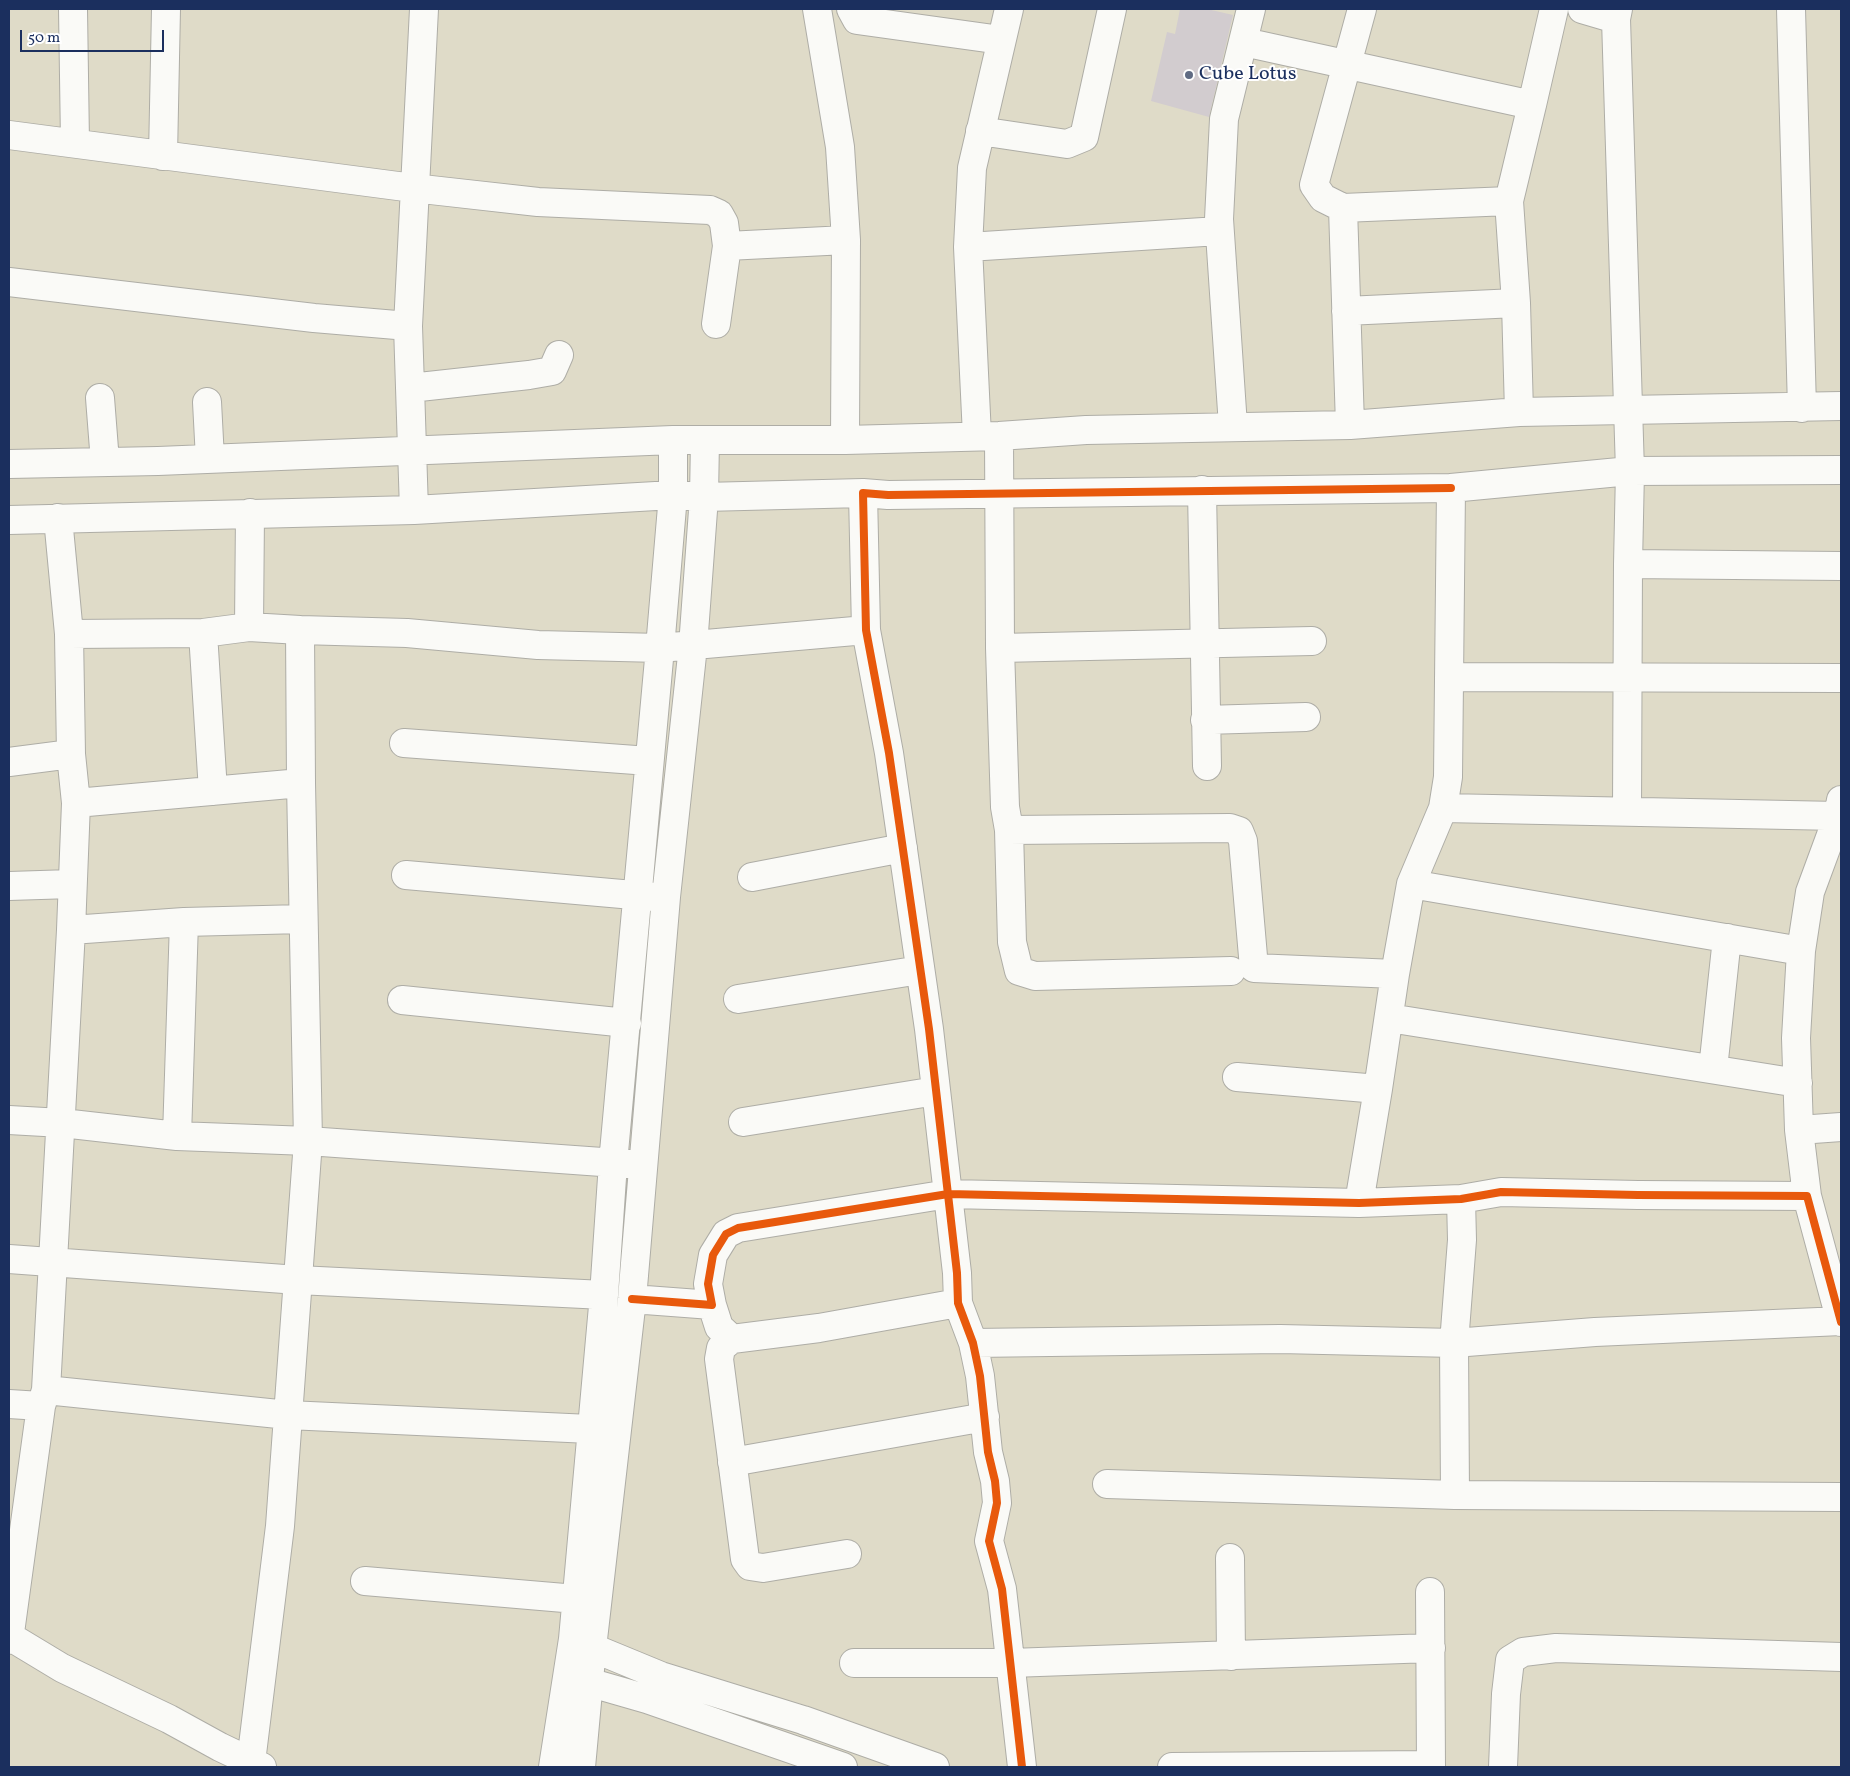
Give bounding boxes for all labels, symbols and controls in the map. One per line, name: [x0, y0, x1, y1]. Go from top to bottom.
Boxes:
scale bar: [22, 20, 166, 52]
text: 50 m: [28, 28, 60, 49]
place label: Cube Lotus: [1199, 63, 1296, 87]
marker: Cube Lotus: [1183, 69, 1195, 81]

